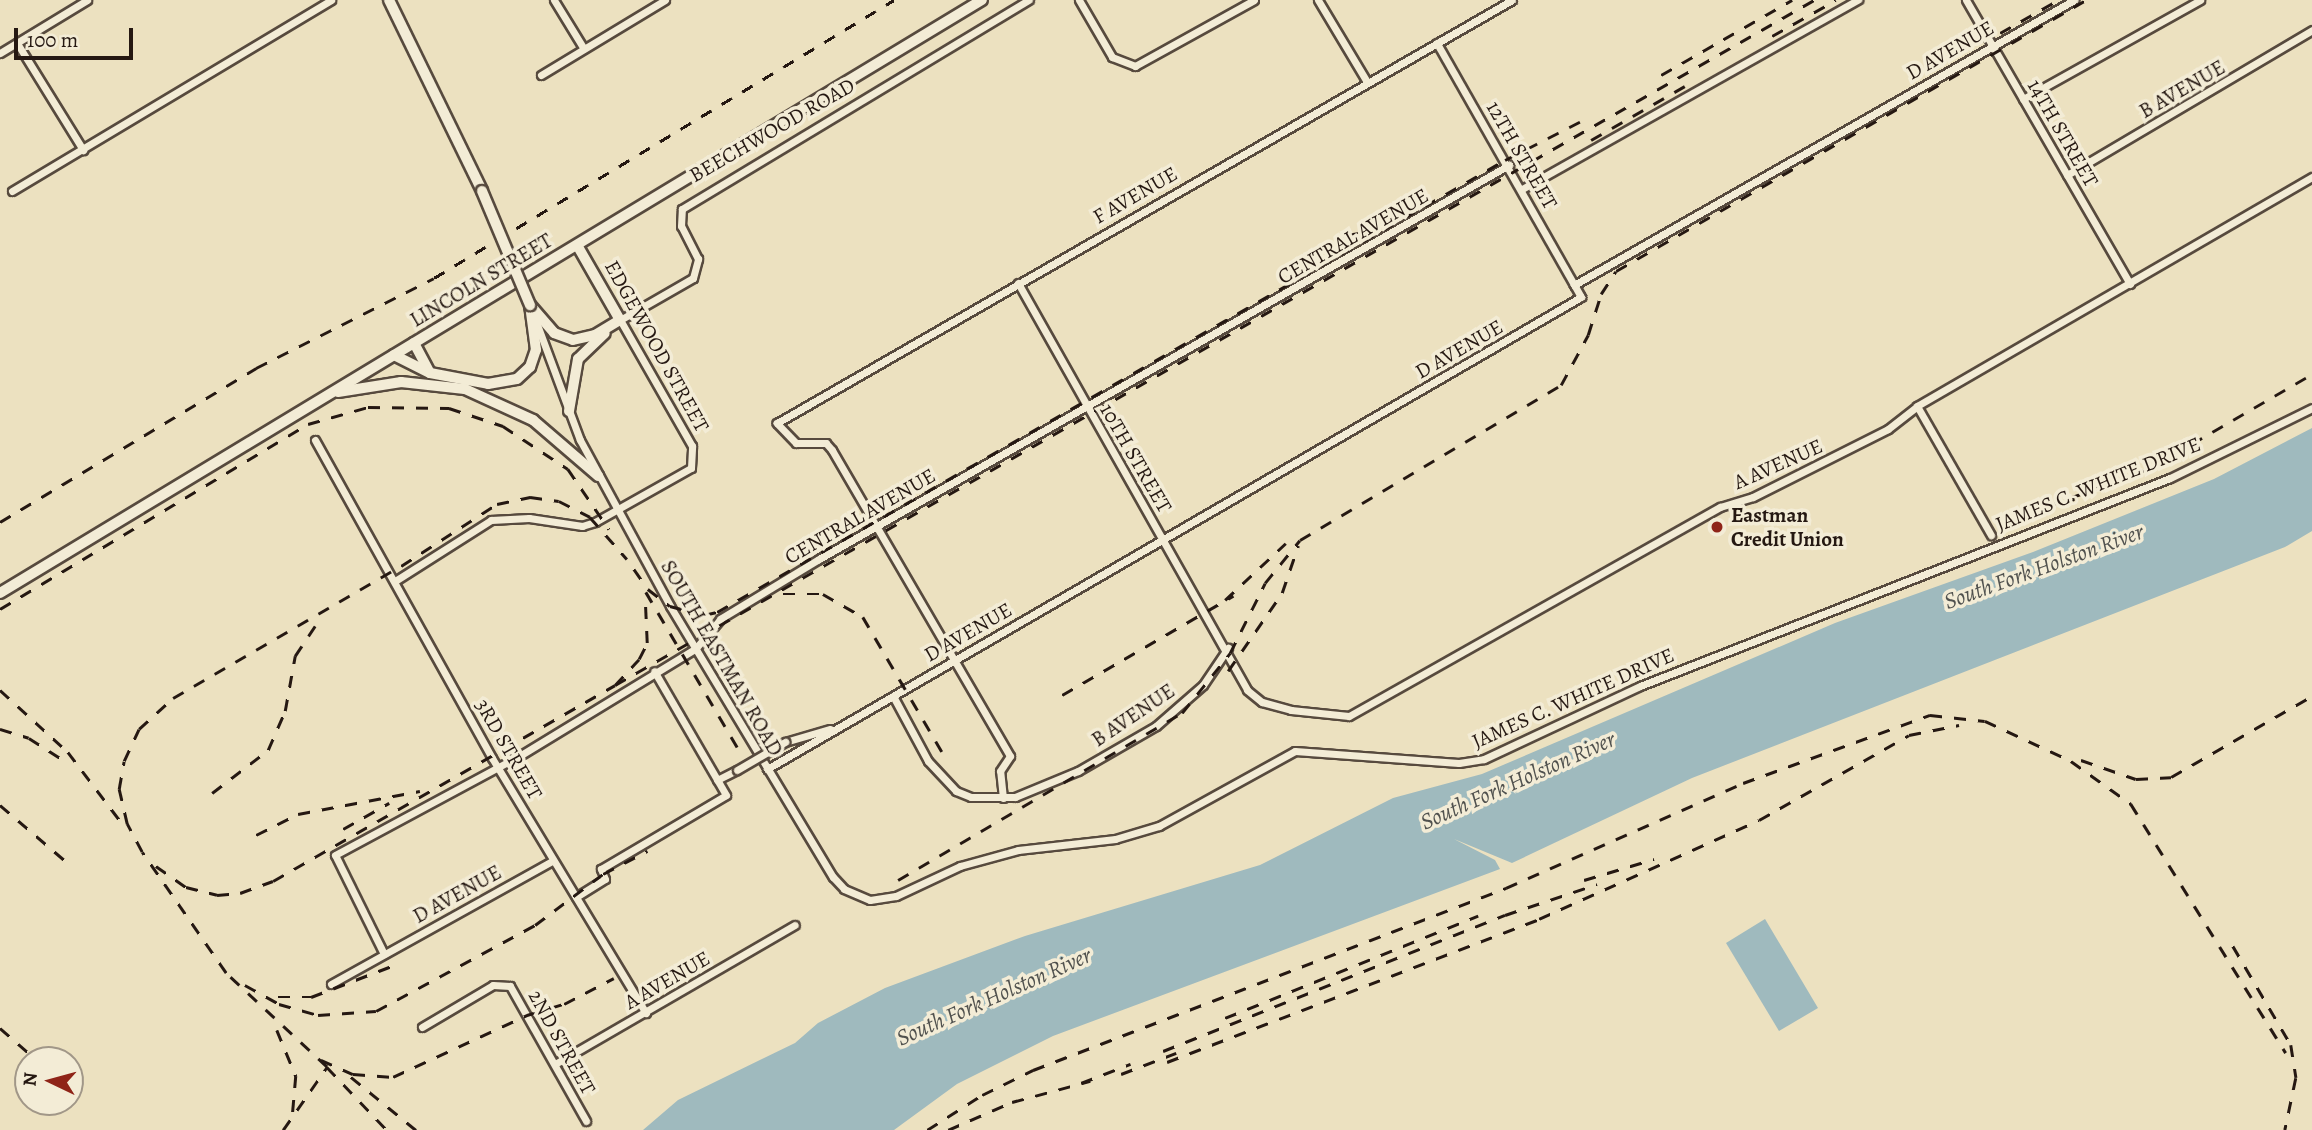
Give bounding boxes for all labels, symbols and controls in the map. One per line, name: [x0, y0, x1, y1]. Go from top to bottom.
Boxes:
scale bar: [18, 14, 136, 58]
street label: D AVENUE: [1902, 15, 1998, 85]
text: 100 m: [27, 26, 78, 54]
street label: B AVENUE: [2135, 54, 2229, 124]
street label: BEECHWOOD ROAD: [685, 72, 859, 188]
street label: 14TH STREET: [2022, 75, 2104, 191]
street label: 12TH STREET: [1481, 97, 1563, 213]
street label: F AVENUE: [1088, 161, 1182, 229]
street label: CENTRAL AVENUE: [1273, 183, 1433, 289]
street label: LINCOLN STREET: [405, 228, 557, 332]
street label: EDGEWOOD STREET: [599, 256, 715, 436]
street label: D AVENUE: [1411, 314, 1507, 384]
street label: 10TH STREET: [1095, 399, 1177, 517]
street label: JAMES C. WHITE DRIVE: [1992, 431, 2204, 537]
street label: A AVENUE: [1730, 433, 1826, 495]
street label: CENTRAL AVENUE: [780, 463, 940, 569]
place label: Eastman Credit Union: [1731, 502, 1844, 552]
water label: South Fork Holston River: [1941, 518, 2147, 616]
marker: Eastman Credit Union: [1709, 519, 1725, 535]
street label: SOUTH EASTMAN ROAD: [656, 556, 788, 760]
street label: D AVENUE: [920, 597, 1016, 667]
street label: JAMES C. WHITE DRIVE: [1468, 642, 1678, 754]
street label: B AVENUE: [1087, 678, 1179, 752]
street label: 3RD STREET: [470, 694, 548, 804]
water label: South Fork Holston River: [1416, 726, 1620, 836]
street label: D AVENUE: [408, 859, 506, 929]
water label: South Fork Holston River: [892, 942, 1096, 1052]
street label: A AVENUE: [620, 945, 714, 1015]
street label: 2ND STREET: [523, 985, 601, 1099]
north arrow: [14, 1046, 84, 1116]
text: N: [17, 1071, 44, 1087]

